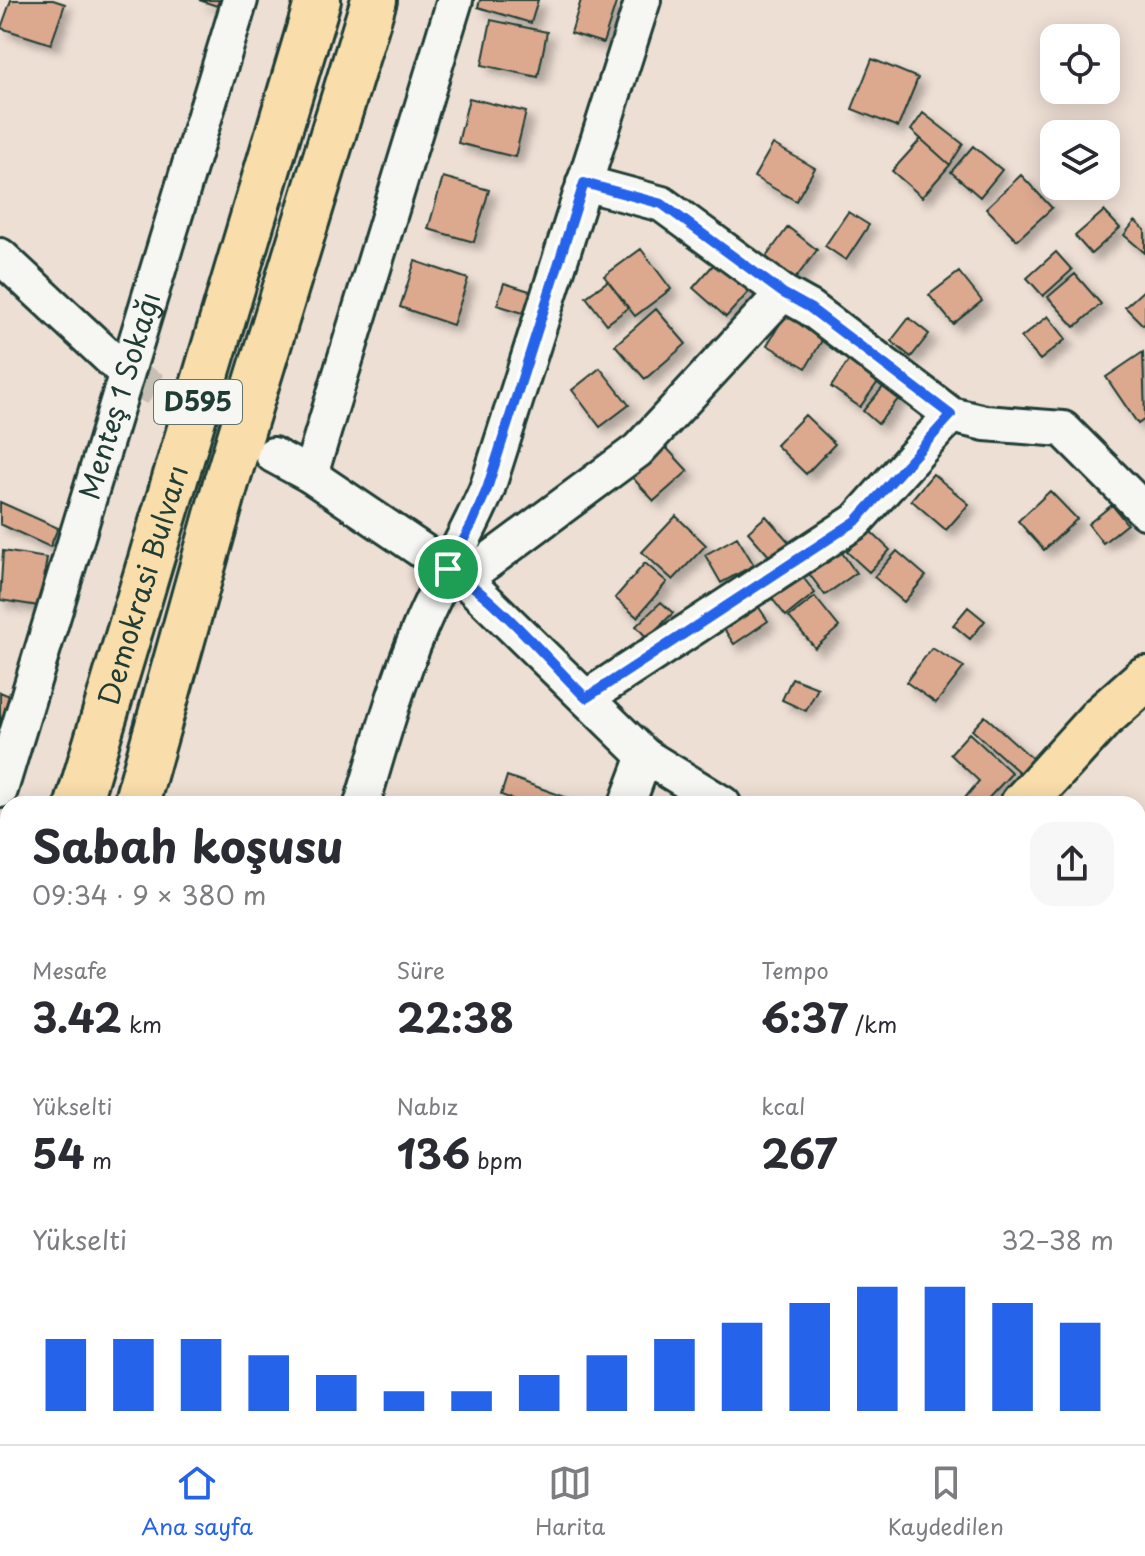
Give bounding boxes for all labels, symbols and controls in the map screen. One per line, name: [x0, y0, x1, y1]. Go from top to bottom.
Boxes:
map controls: [1040, 24, 1120, 200]
button: locate: [1040, 24, 1120, 104]
button: layers: [1040, 120, 1120, 200]
street label: Menteş 1 Sokağı: [67, 286, 170, 504]
road number: D595: [154, 380, 242, 424]
street label: Demokrasi Bulvarı: [86, 459, 198, 711]
pin: [414, 535, 482, 603]
icon: arrive: [426, 547, 470, 591]
text: Sabah koşusu: [32, 812, 344, 878]
button: share: [1030, 822, 1114, 906]
text: 09:34 · 9 × 380 m: [32, 875, 266, 914]
text: Mesafe: [32, 953, 107, 986]
text: Süre: [397, 953, 445, 986]
text: Tempo: [761, 953, 829, 986]
text: 3.42: [32, 986, 122, 1047]
text: 22:38: [397, 986, 514, 1047]
text: 6:37: [761, 986, 848, 1047]
text: km: [122, 1007, 162, 1040]
text: /km: [848, 1007, 897, 1040]
text: Yükselti: [32, 1089, 112, 1122]
text: Nabız: [397, 1089, 458, 1122]
text: kcal: [761, 1089, 805, 1122]
text: 54: [32, 1122, 85, 1183]
text: 136: [397, 1122, 470, 1183]
text: 267: [761, 1122, 837, 1183]
text: m: [85, 1143, 112, 1176]
text: bpm: [470, 1143, 523, 1176]
text: Yükselti: [32, 1220, 127, 1259]
text: 32–38 m: [1001, 1220, 1114, 1259]
tab: Ana sayfa: [141, 1461, 253, 1542]
tab: Harita: [535, 1461, 605, 1542]
tab: Kaydedilen: [888, 1461, 1004, 1542]

